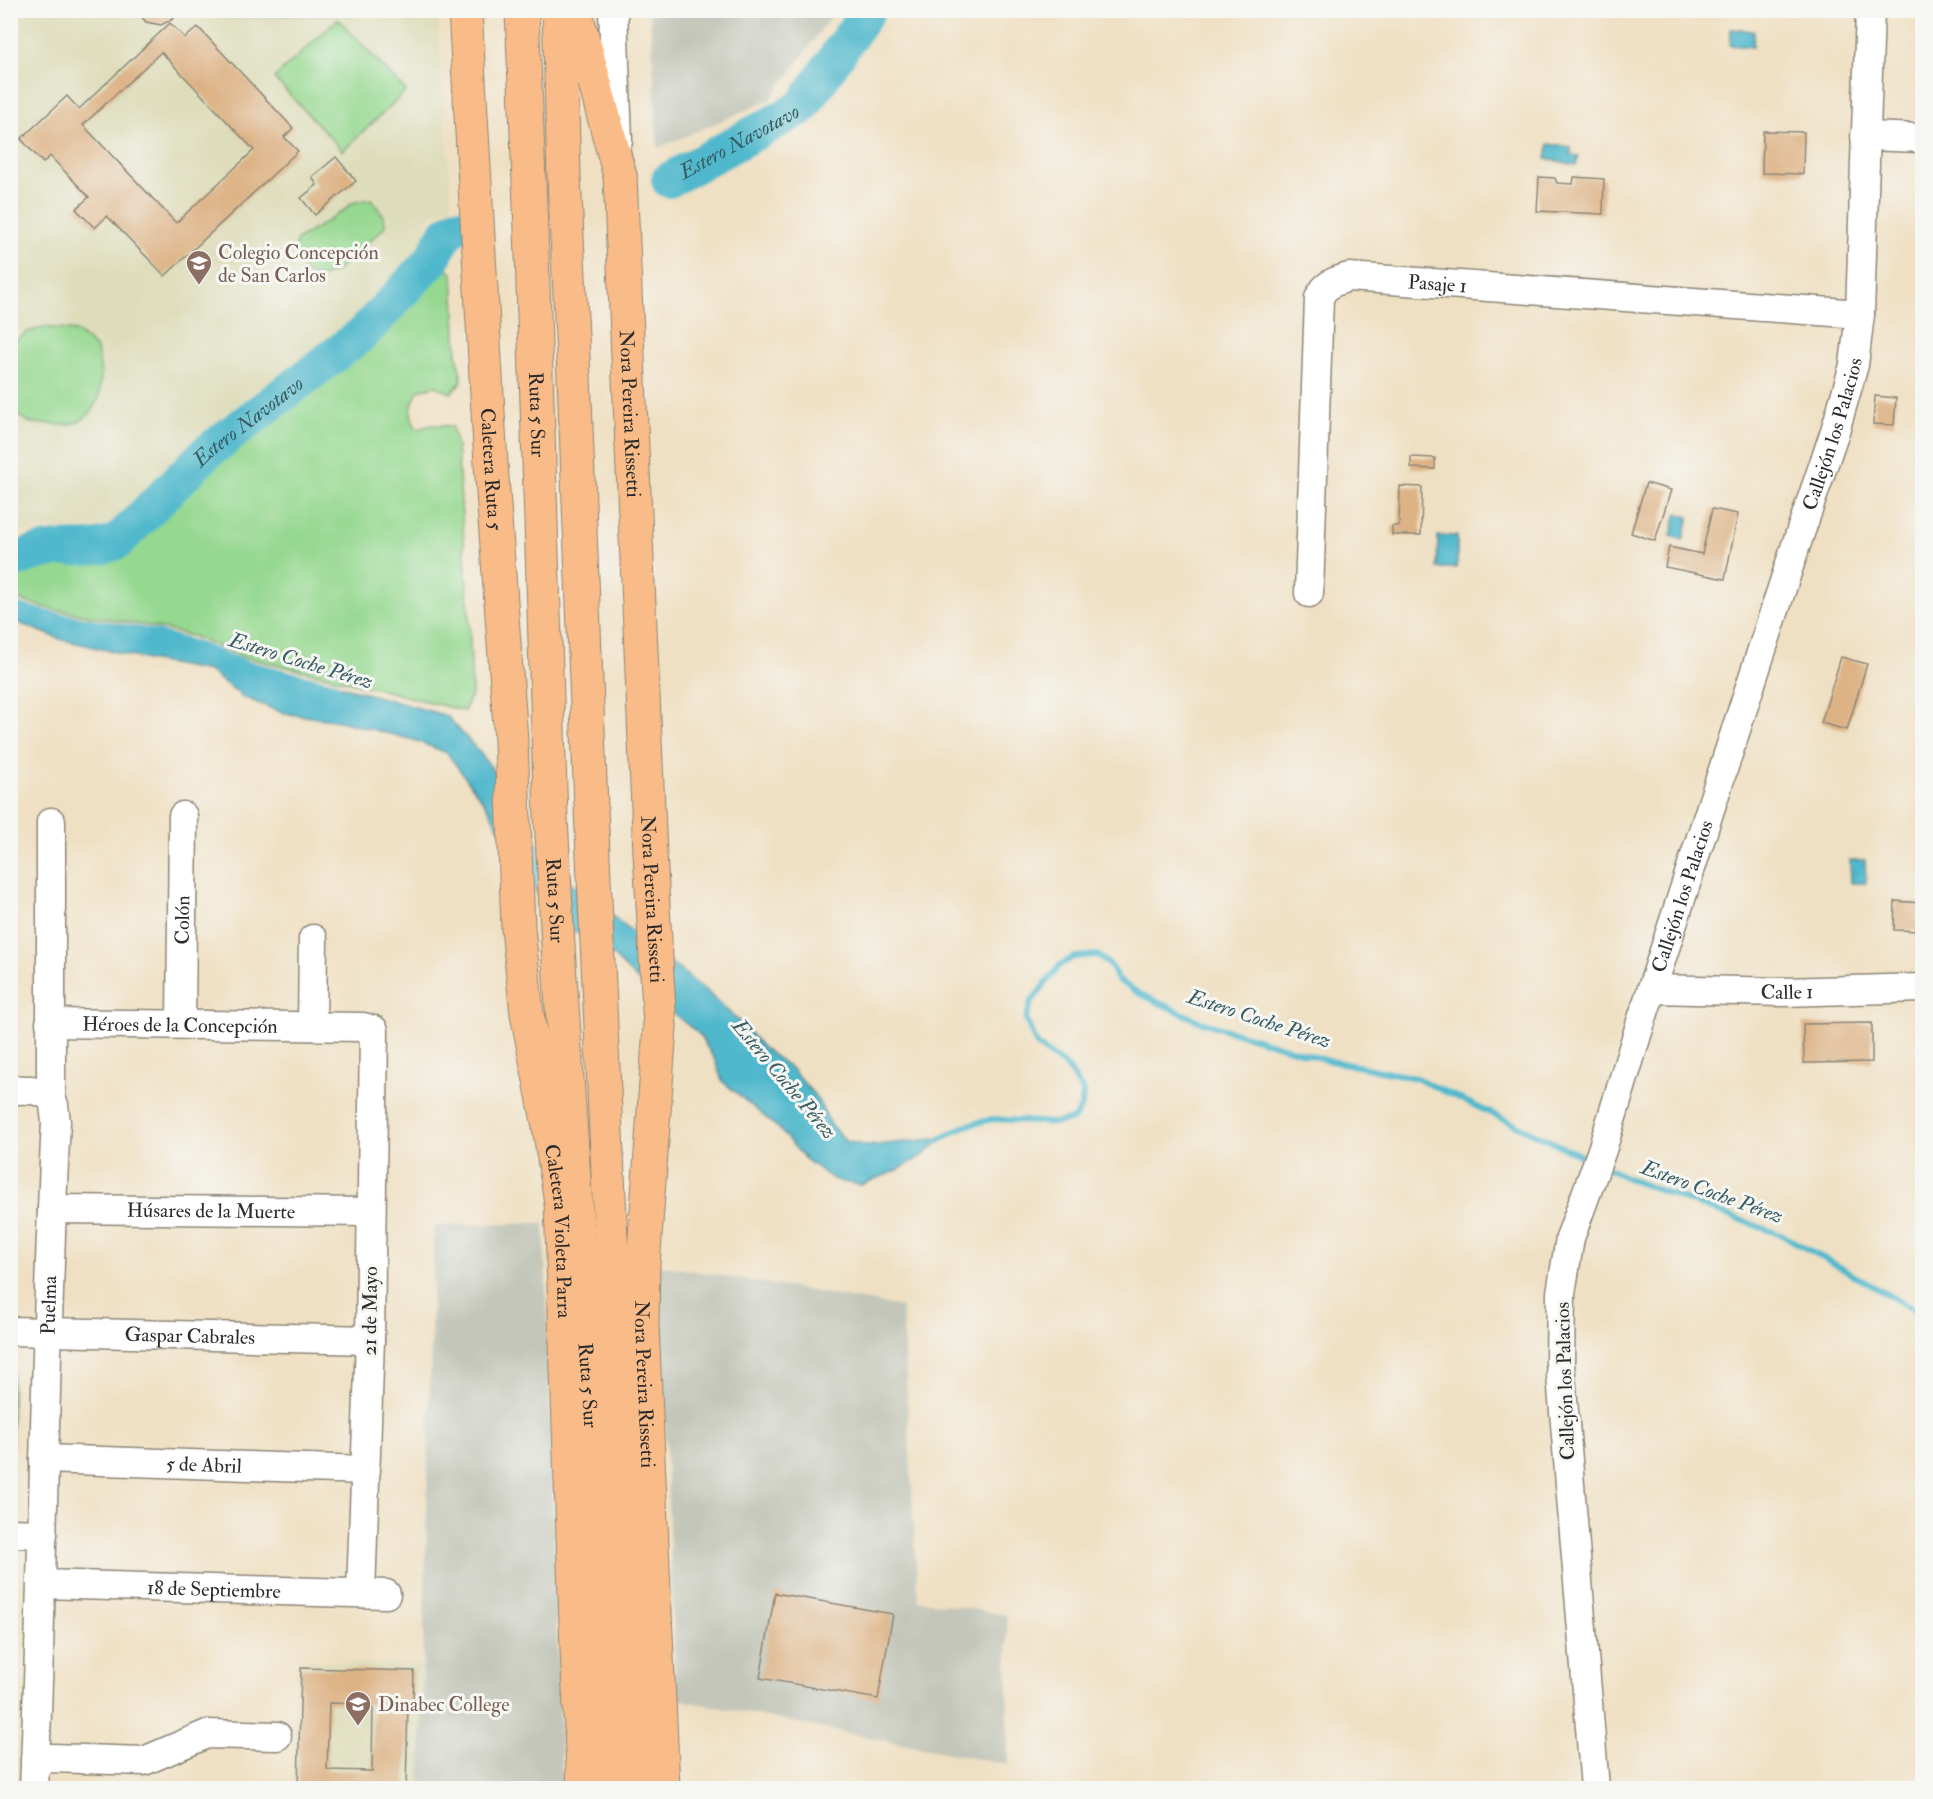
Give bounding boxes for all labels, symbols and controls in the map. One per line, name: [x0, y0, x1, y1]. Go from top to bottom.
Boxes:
water label: Estero Navotavo: [672, 98, 804, 186]
place label: Colegio Concepción de San Carlos: [218, 240, 379, 288]
school or university icon: Colegio Concepción de San Carlos: [184, 248, 214, 286]
street label: Pasaje 1: [1407, 269, 1468, 298]
street label: Nora Pereira Rissetti: [614, 330, 647, 498]
street label: Callejón los Palacios: [1796, 357, 1867, 514]
water label: Estero Navotavo: [185, 370, 309, 474]
street label: Ruta 5 Sur: [523, 372, 551, 458]
street label: Caletera Ruta 5: [475, 407, 508, 532]
water label: Estero Coche Pérez: [224, 626, 376, 696]
street label: Nora Pereira Rissetti: [636, 815, 670, 984]
street label: Callejón los Palacios: [1645, 817, 1718, 975]
street label: Ruta 5 Sur: [541, 857, 570, 944]
street label: Colón: [169, 895, 195, 945]
street label: Calle 1: [1760, 979, 1814, 1005]
water label: Estero Coche Pérez: [1182, 983, 1334, 1055]
street label: Héroes de la Concepción: [82, 1011, 278, 1039]
water label: Estero Coche Pérez: [724, 1012, 842, 1145]
street label: Caletera Violeta Parra: [539, 1142, 578, 1319]
water label: Estero Coche Pérez: [1636, 1153, 1787, 1230]
street label: Húsares de la Muerte: [127, 1197, 295, 1224]
street label: 21 de Mayo: [357, 1266, 383, 1356]
street label: Puelma: [35, 1274, 62, 1335]
street label: Nora Pereira Rissetti: [629, 1300, 661, 1469]
street label: Callejón los Palacios: [1550, 1301, 1580, 1461]
street label: Gaspar Cabrales: [124, 1321, 256, 1350]
street label: Ruta 5 Sur: [573, 1342, 604, 1429]
street label: 5 de Abril: [166, 1451, 242, 1478]
street label: 18 de Septiembre: [147, 1575, 281, 1603]
school or university icon: Dinabec College: [343, 1689, 373, 1727]
place label: Dinabec College: [378, 1692, 510, 1717]

